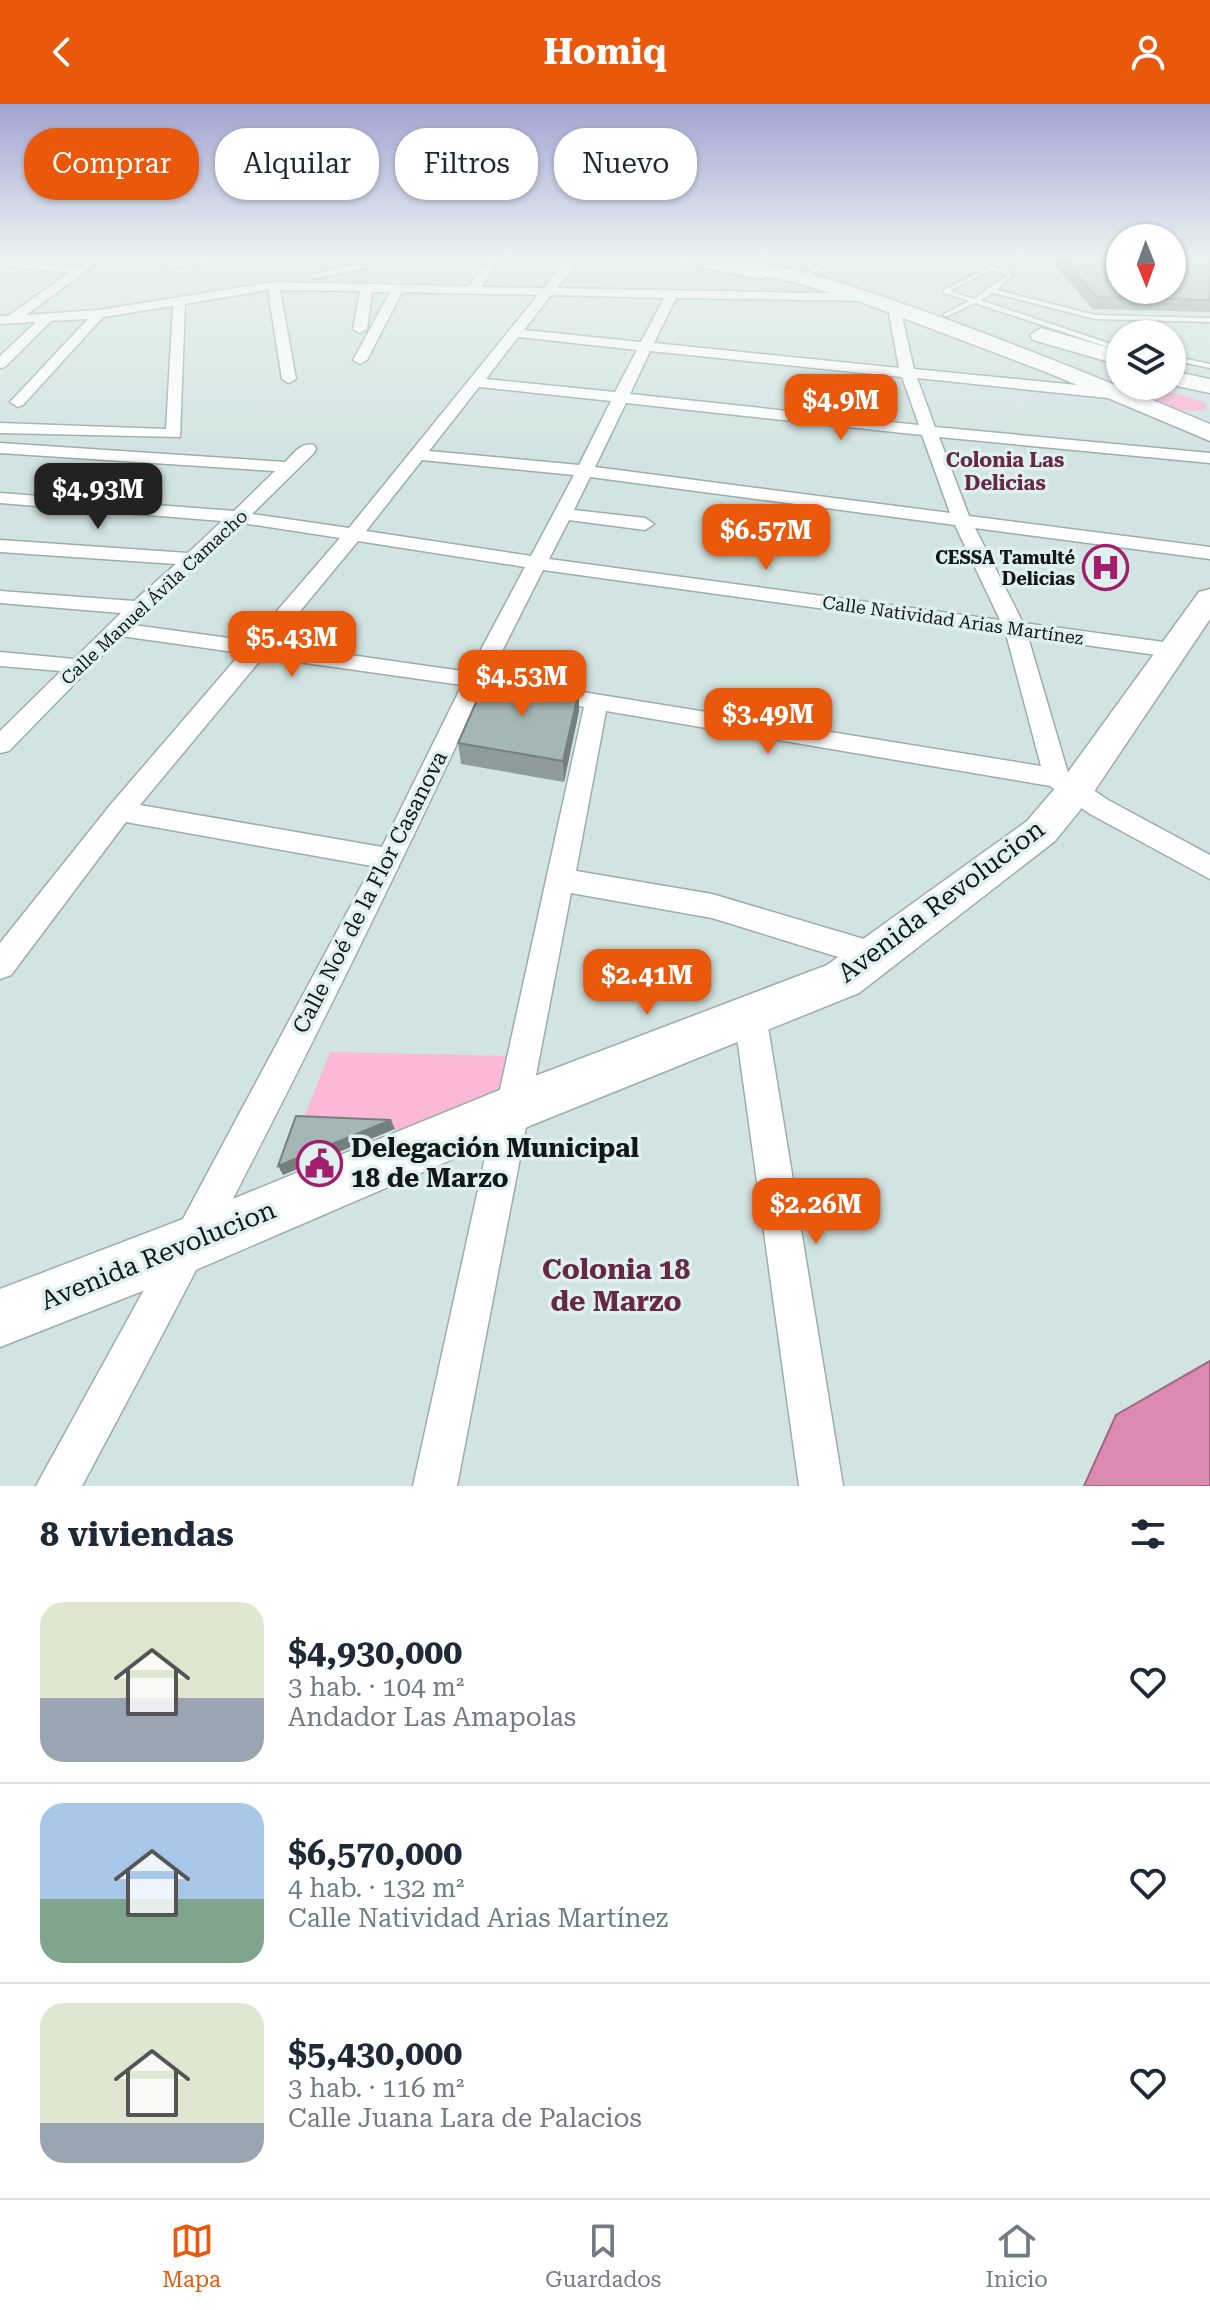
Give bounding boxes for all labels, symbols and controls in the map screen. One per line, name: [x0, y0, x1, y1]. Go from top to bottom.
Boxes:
icon: back: [40, 30, 84, 74]
icon: person: [1126, 30, 1170, 74]
text: Homiq: [543, 31, 667, 73]
chip: Comprar: [24, 128, 199, 200]
chip: Alquilar: [215, 128, 379, 200]
chip: Filtros: [395, 128, 538, 200]
chip: Nuevo: [554, 128, 697, 200]
north arrow: [1106, 224, 1186, 304]
map controls: [1106, 224, 1186, 400]
button: layers: [1106, 320, 1186, 400]
pin: $4.9M: [785, 374, 897, 442]
text: $4.9M: [803, 385, 879, 415]
district label: Colonia Las Delicias: [946, 448, 1064, 495]
pin: $4.93M: [33, 463, 163, 531]
text: $4.93M: [52, 474, 144, 504]
pin: $6.57M: [701, 504, 831, 572]
street label: Calle Manuel Ávila Camacho: [57, 505, 251, 689]
text: $6.57M: [720, 515, 812, 545]
hospital icon: CESSA Tamulté Delicias: [1082, 543, 1130, 591]
place label: CESSA Tamulté Delicias: [935, 547, 1075, 589]
street label: Calle Natividad Arias Martínez: [821, 591, 1085, 649]
pin: $5.43M: [227, 611, 357, 679]
text: $5.43M: [246, 622, 338, 652]
pin: $4.53M: [457, 650, 587, 718]
text: $4.53M: [476, 661, 568, 691]
pin: $3.49M: [703, 688, 833, 756]
text: $3.49M: [722, 699, 814, 729]
street label: Calle Noé de la Flor Casanova: [288, 747, 452, 1037]
street label: Avenida Revolucion: [832, 813, 1050, 988]
pin: $2.41M: [582, 949, 712, 1017]
text: $2.41M: [601, 960, 693, 990]
place label: Delegación Municipal 18 de Marzo: [351, 1133, 639, 1193]
public building icon: Delegación Municipal 18 de Marzo: [296, 1139, 344, 1187]
pin: $2.26M: [751, 1178, 881, 1246]
text: $2.26M: [770, 1189, 862, 1219]
street label: Avenida Revolucion: [36, 1194, 280, 1316]
district label: Colonia 18 de Marzo: [542, 1253, 690, 1318]
icon: filters: [1126, 1512, 1170, 1556]
text: 8 viviendas: [40, 1514, 234, 1554]
text: $4,930,000: [288, 1632, 462, 1672]
icon: home: [104, 1634, 200, 1730]
icon: heart: [1126, 1660, 1170, 1704]
text: 3 hab. · 104 m²: [288, 1672, 464, 1702]
text: Andador Las Amapolas: [288, 1702, 576, 1732]
text: $6,570,000: [288, 1833, 462, 1873]
icon: home: [104, 1835, 200, 1931]
icon: heart: [1126, 1861, 1170, 1905]
text: 4 hab. · 132 m²: [288, 1873, 464, 1903]
text: Calle Natividad Arias Martínez: [288, 1903, 668, 1933]
text: $5,430,000: [288, 2033, 462, 2073]
icon: home: [104, 2035, 200, 2131]
icon: heart: [1126, 2061, 1170, 2105]
text: 3 hab. · 116 m²: [288, 2073, 464, 2103]
text: Calle Juana Lara de Palacios: [288, 2103, 642, 2133]
tab: Mapa: [162, 2219, 221, 2292]
tab: Guardados: [545, 2219, 661, 2292]
tab: Inicio: [986, 2219, 1048, 2292]

